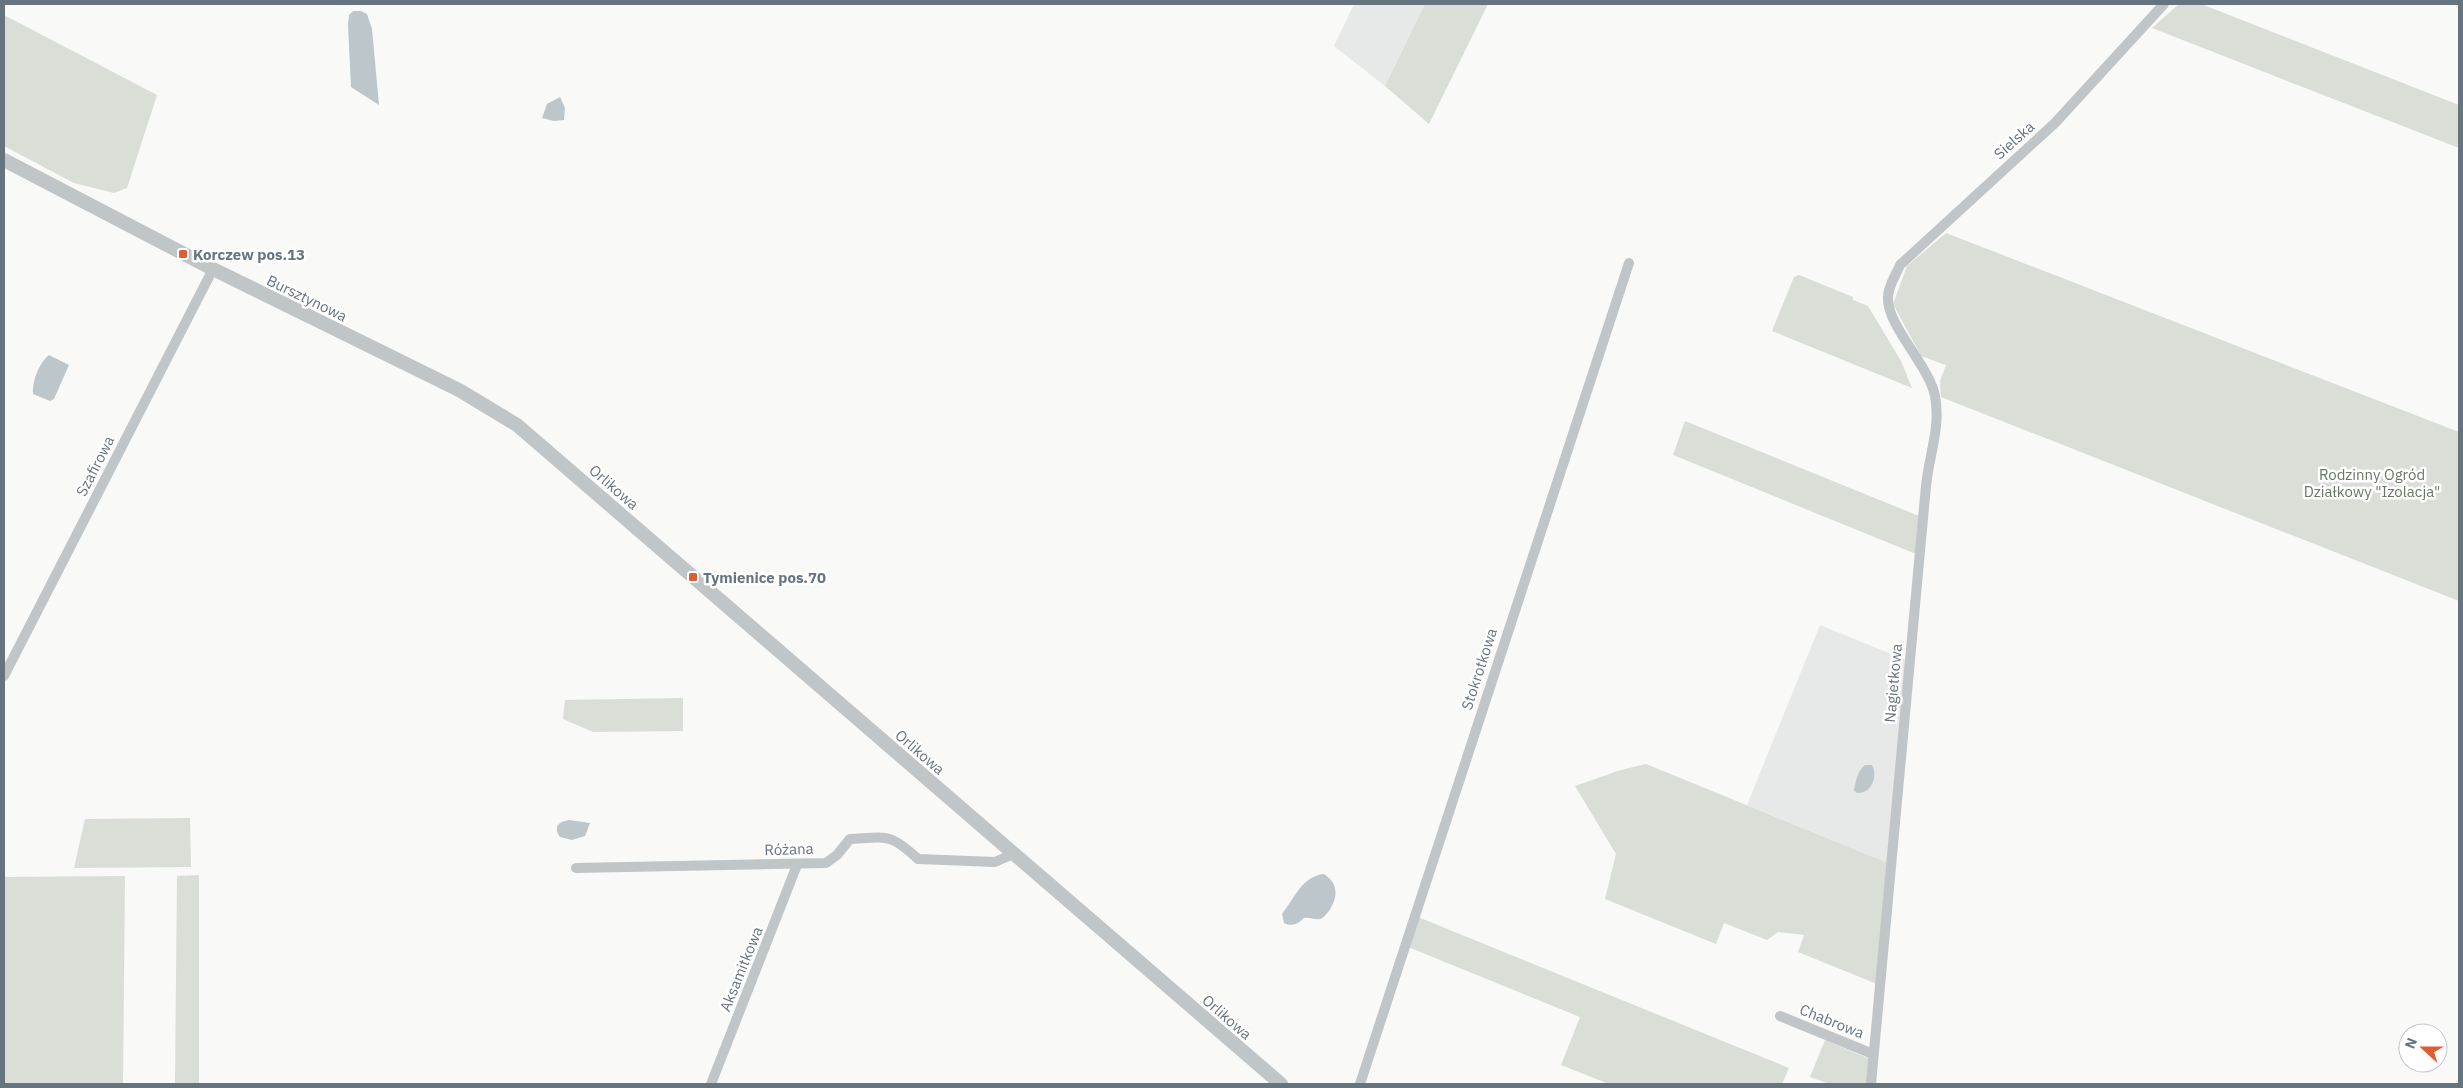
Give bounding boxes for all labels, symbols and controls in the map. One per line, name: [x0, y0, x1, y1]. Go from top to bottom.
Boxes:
street label: Sielska: [1990, 117, 2038, 163]
place label: Korczew pos.13: [193, 245, 305, 264]
marker: Korczew pos.13: [177, 248, 189, 260]
street label: Bursztynowa: [264, 270, 350, 326]
street label: Szafirowa: [72, 433, 118, 499]
street label: Orlikowa: [585, 460, 643, 514]
park label: Rodzinny Ogród Działkowy "Izolacja": [2304, 465, 2440, 501]
place label: Tymienice pos.70: [703, 568, 826, 587]
marker: Tymienice pos.70: [687, 571, 699, 583]
street label: Stokrotkowa: [1457, 626, 1501, 712]
street label: Nagietkowa: [1880, 643, 1906, 723]
street label: Orlikowa: [891, 725, 949, 779]
street label: Różana: [764, 839, 814, 859]
street label: Aksamitkowa: [715, 924, 767, 1014]
street label: Orlikowa: [1198, 990, 1256, 1044]
street label: Chabrowa: [1797, 1000, 1867, 1042]
north arrow: [2398, 1023, 2448, 1073]
text: N: [2401, 1035, 2421, 1051]

